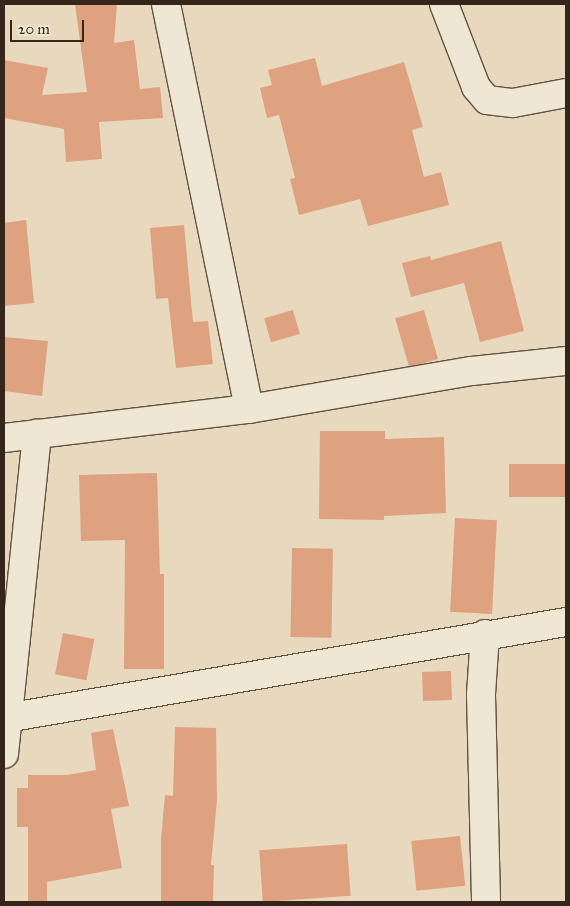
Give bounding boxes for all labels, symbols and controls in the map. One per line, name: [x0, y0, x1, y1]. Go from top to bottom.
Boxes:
scale bar: [12, 10, 86, 42]
text: 20 m: [18, 20, 50, 38]

